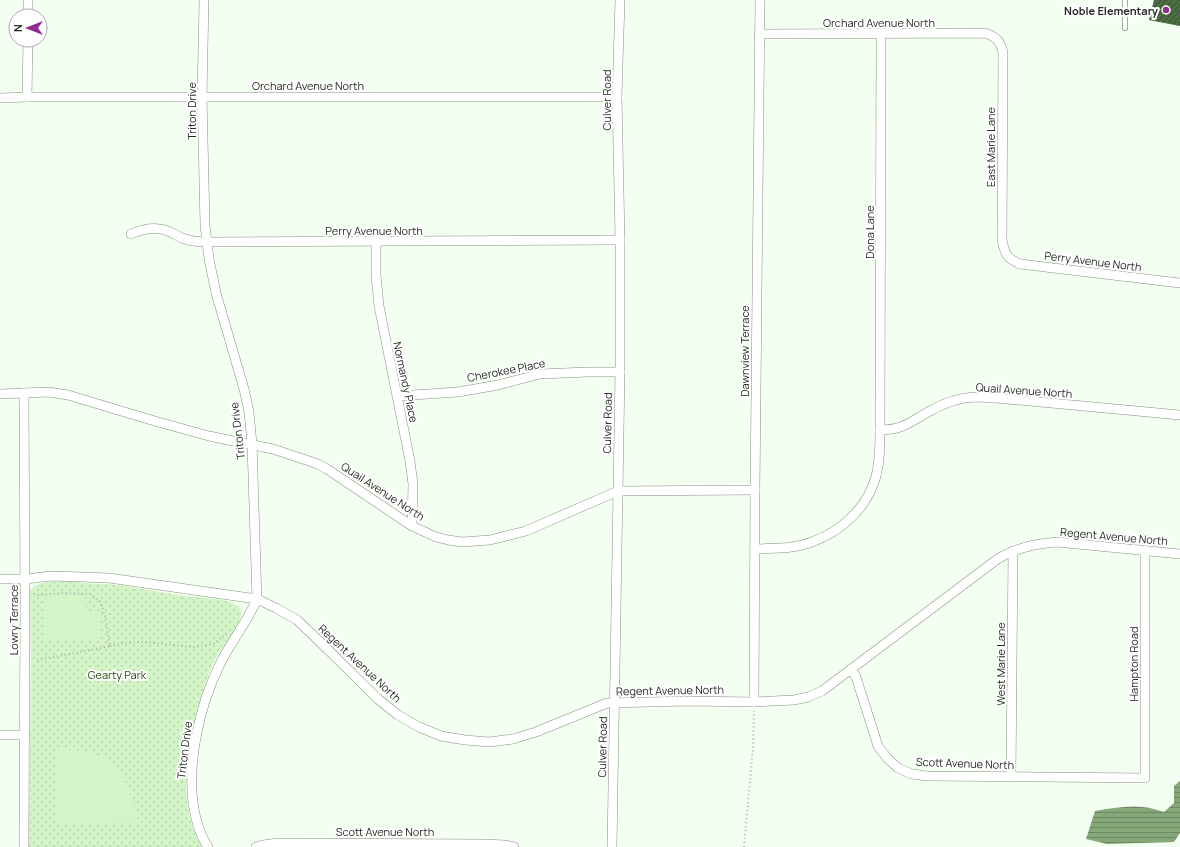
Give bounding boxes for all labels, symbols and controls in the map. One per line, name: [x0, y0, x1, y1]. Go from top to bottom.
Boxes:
place label: Noble Elementary: [1064, 3, 1159, 18]
marker: Noble Elementary: [1161, 5, 1171, 15]
north arrow: [8, 8, 48, 48]
street label: Orchard Avenue North: [823, 15, 935, 30]
text: N: [10, 24, 25, 32]
street label: Culver Road: [599, 69, 614, 131]
street label: Orchard Avenue North: [252, 78, 364, 93]
street label: Triton Drive: [184, 82, 199, 140]
street label: East Marie Lane: [983, 106, 998, 187]
street label: Dona Lane: [862, 205, 877, 259]
street label: Perry Avenue North: [325, 223, 423, 238]
street label: Perry Avenue North: [1044, 248, 1142, 274]
street label: Dawnview Terrace: [737, 305, 752, 397]
street label: Normandy Place: [390, 340, 422, 424]
street label: Cherokee Place: [466, 355, 547, 385]
street label: Quail Avenue North: [975, 379, 1073, 401]
street label: Culver Road: [599, 392, 615, 454]
street label: Triton Drive: [226, 401, 248, 461]
street label: Quail Avenue North: [338, 458, 428, 524]
street label: Regent Avenue North: [1060, 524, 1168, 548]
street label: Lowry Terrace: [6, 584, 21, 655]
street label: Regent Avenue North: [315, 621, 405, 705]
street label: West Marie Lane: [993, 622, 1008, 706]
street label: Hampton Road: [1126, 627, 1141, 701]
park label: Gearty Park: [88, 667, 147, 682]
street label: Regent Avenue North: [616, 682, 724, 698]
street label: Culver Road: [594, 716, 610, 778]
street label: Triton Drive: [173, 720, 195, 780]
street label: Scott Avenue North: [916, 754, 1014, 772]
street label: Scott Avenue North: [336, 824, 434, 839]

